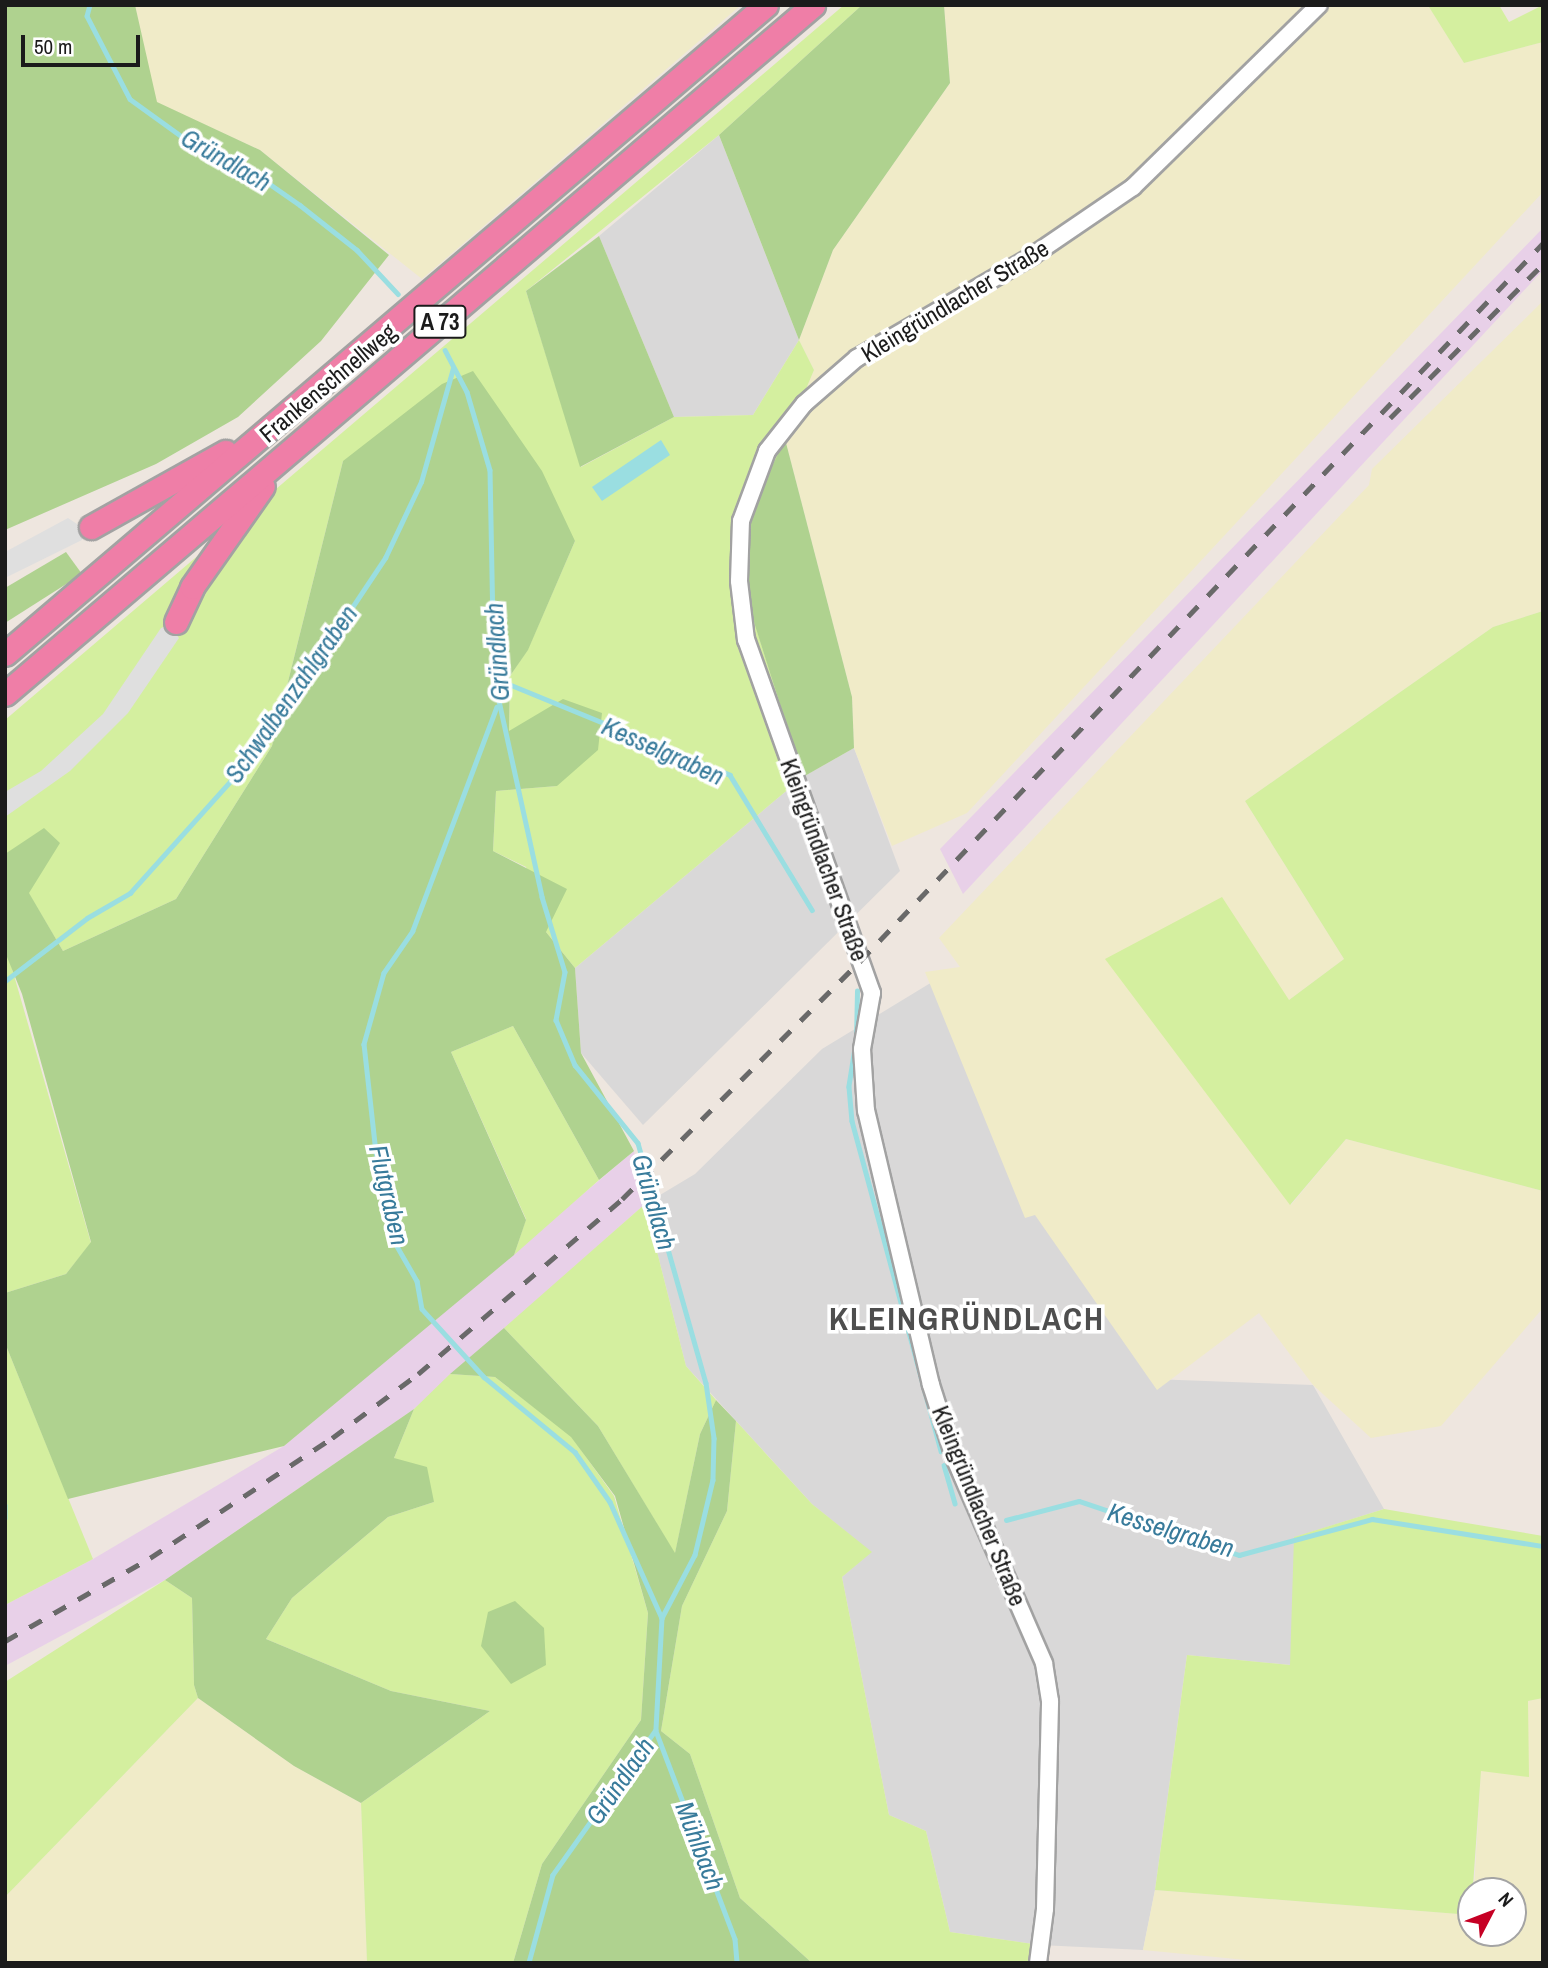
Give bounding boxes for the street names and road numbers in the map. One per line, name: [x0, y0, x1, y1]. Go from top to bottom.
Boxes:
street label: Kleingründlacher Straße: [856, 234, 1054, 368]
road number: A 73: [412, 302, 468, 342]
street label: Frankenschnellweg: [254, 317, 402, 449]
street label: Kleingründlacher Straße: [774, 755, 874, 965]
street label: Kleingründlacher Straße: [926, 1402, 1032, 1610]

